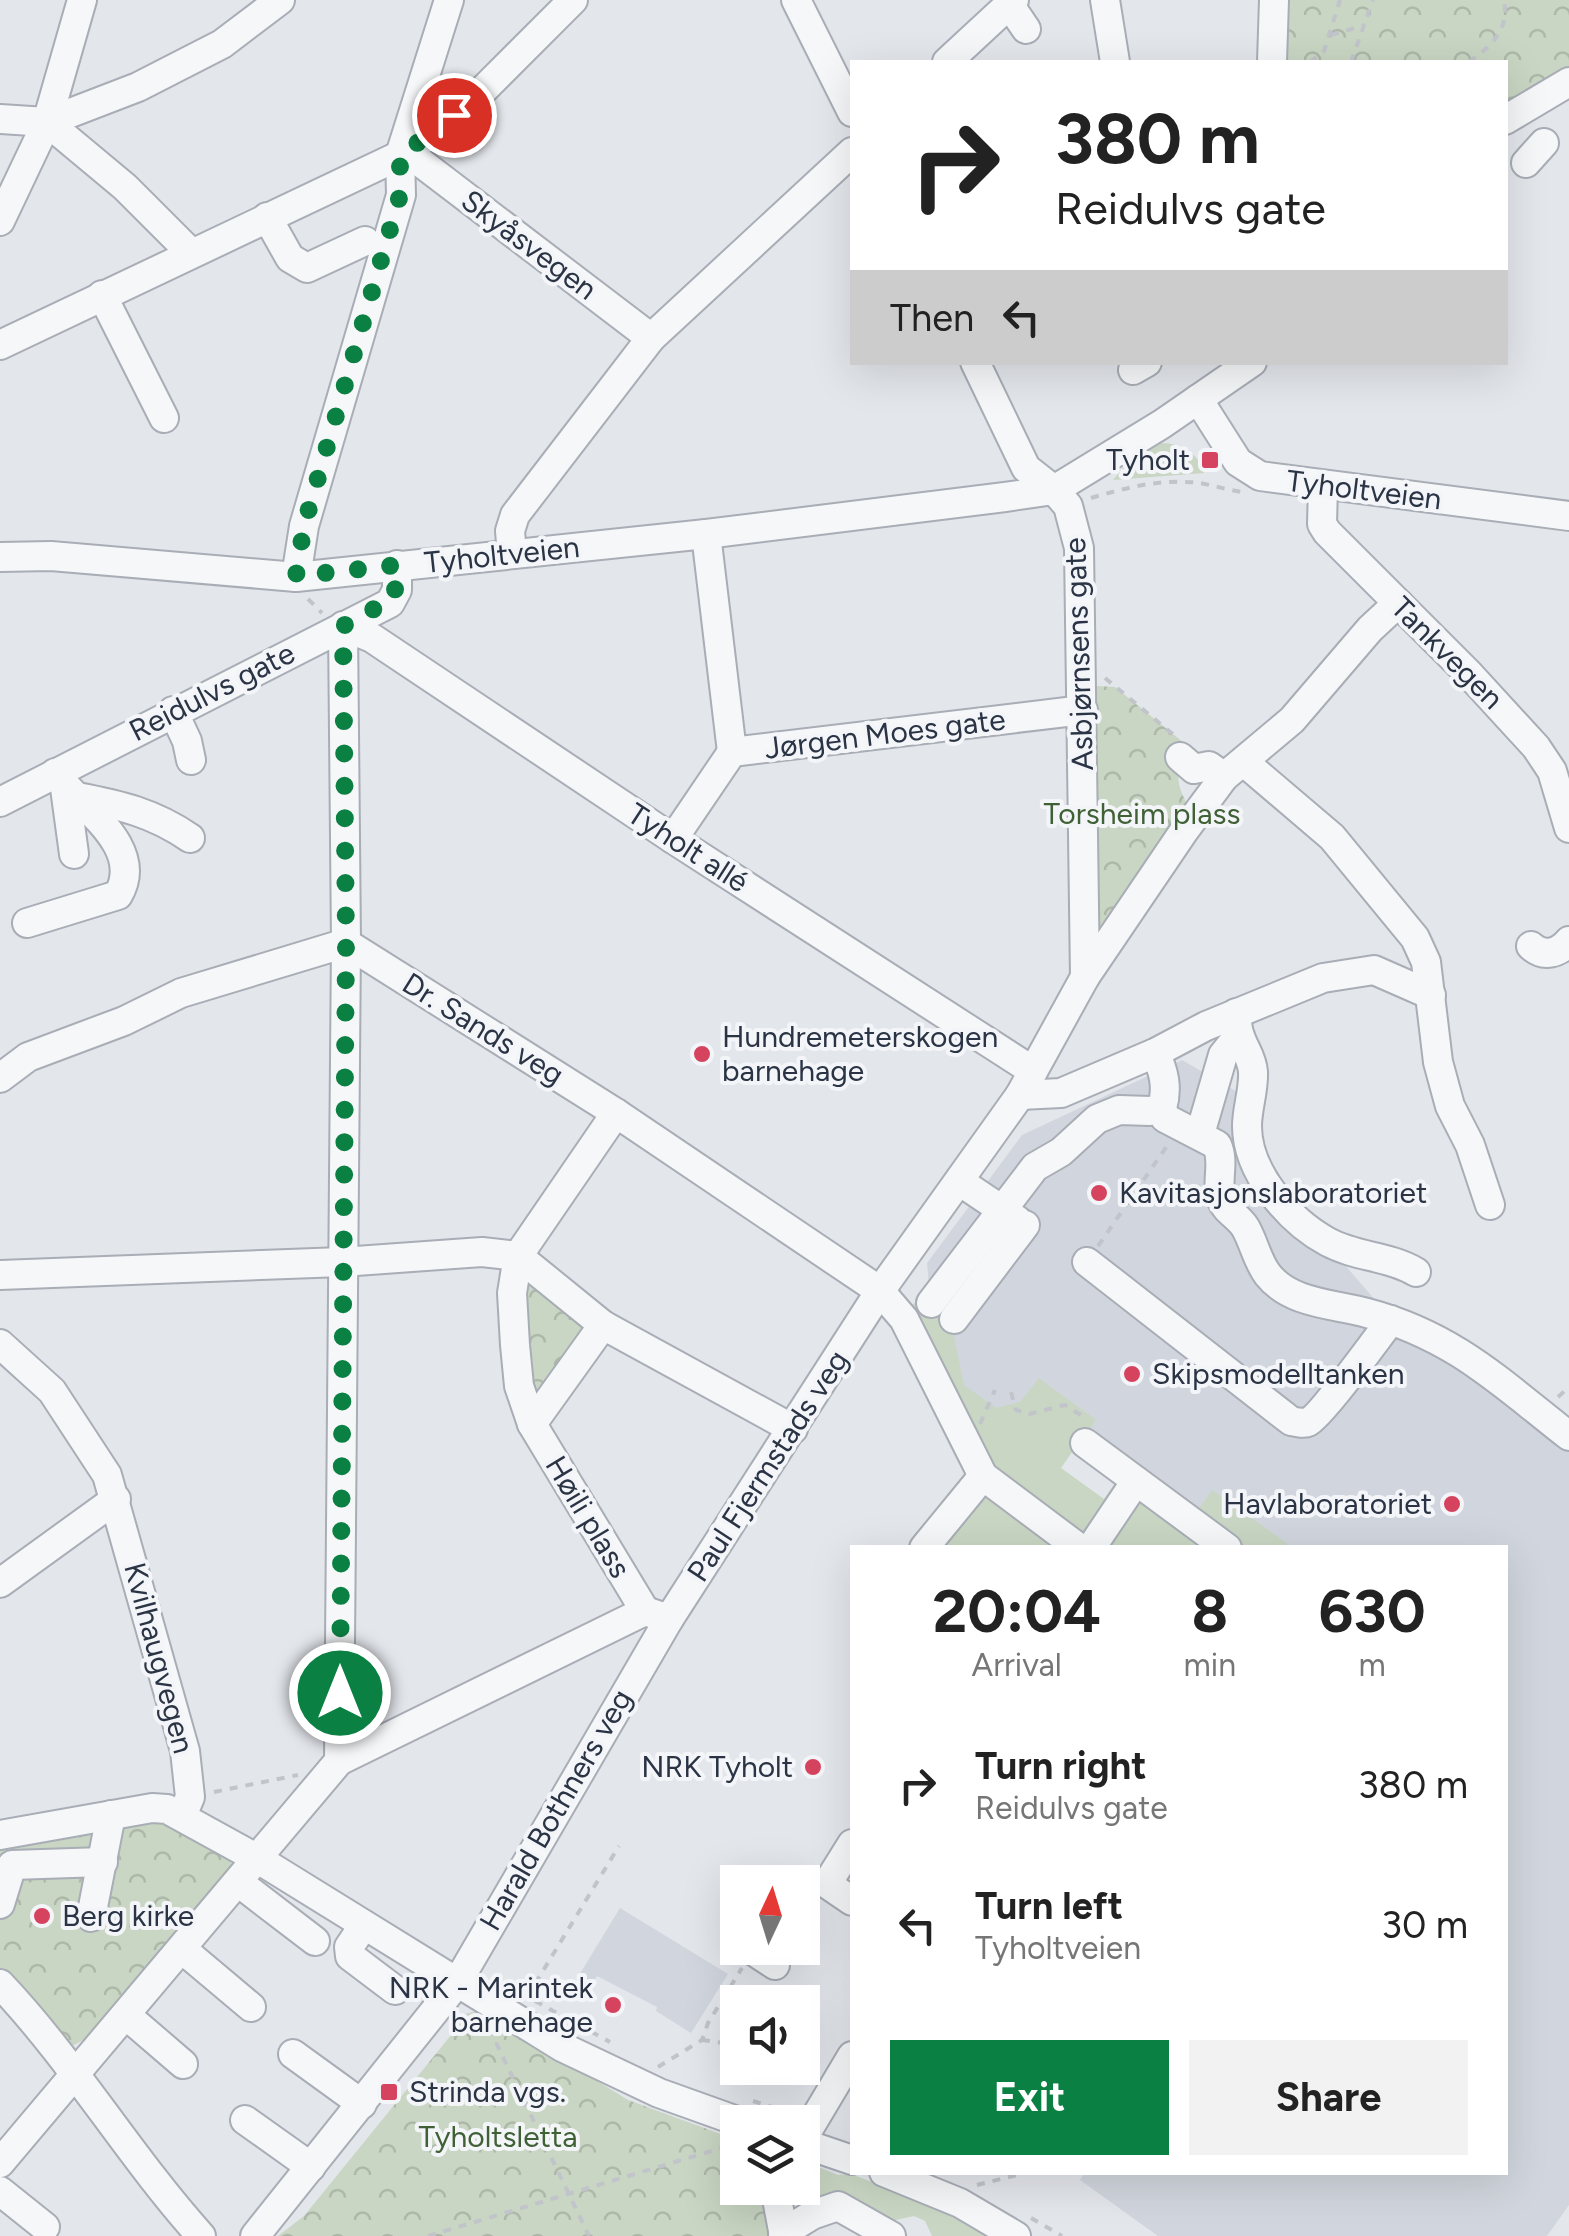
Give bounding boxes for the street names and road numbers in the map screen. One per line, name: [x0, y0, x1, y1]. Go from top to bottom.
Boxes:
street label: Skyåsvegen: [454, 182, 604, 308]
street label: Tyholtveien: [1284, 462, 1444, 517]
street label: Tyholtveien: [423, 528, 581, 581]
street label: Asbjørnsens gate: [1056, 537, 1101, 771]
street label: Tankvegen: [1383, 589, 1511, 717]
street label: Reidulvs gate: [123, 634, 301, 749]
street label: Jørgen Moes gate: [762, 700, 1007, 767]
street label: Tyholt allé: [621, 795, 756, 900]
street label: Dr. Sands veg: [396, 964, 571, 1093]
street label: Paul Fjermstads veg: [679, 1343, 856, 1588]
street label: Høili plass: [538, 1449, 639, 1584]
street label: Kvilhaugvegen: [116, 1558, 203, 1757]
street label: Harald Bothners veg: [471, 1682, 640, 1937]

